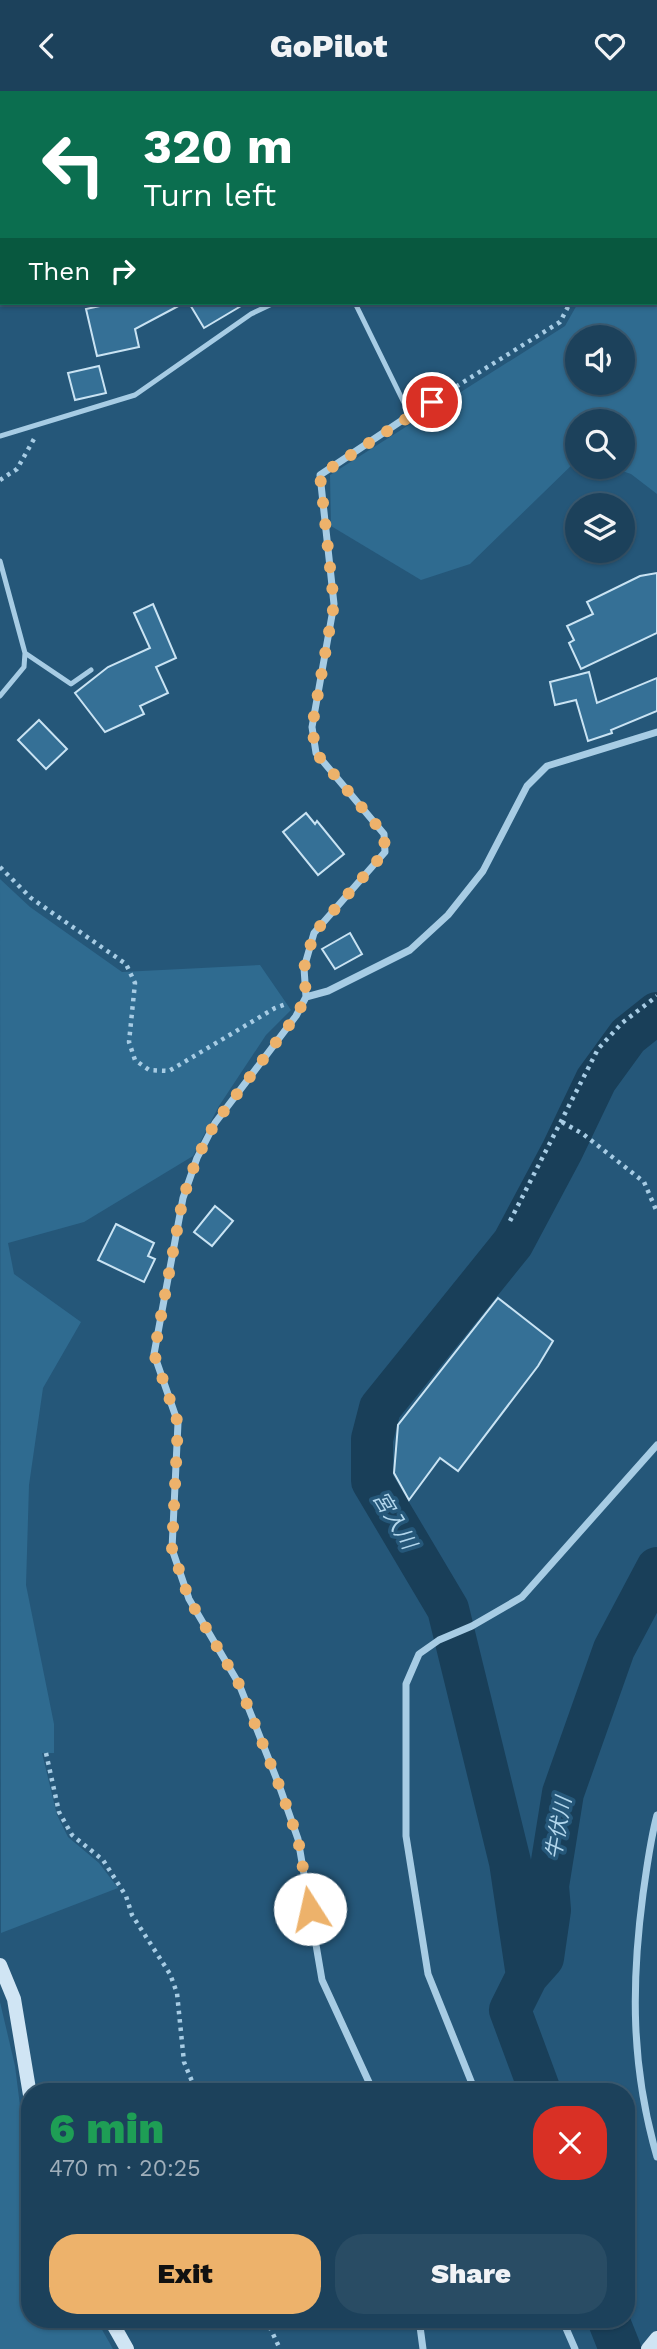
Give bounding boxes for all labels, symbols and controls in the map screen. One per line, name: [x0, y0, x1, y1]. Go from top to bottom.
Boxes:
icon: back: [28, 27, 66, 65]
text: GoPilot: [270, 27, 387, 65]
icon: heart: [591, 27, 629, 65]
text: 320 m: [143, 117, 293, 175]
icon: left: [28, 119, 119, 210]
text: Turn left: [143, 176, 276, 214]
icon: right: [104, 252, 142, 290]
text: Then: [28, 256, 90, 286]
map controls: [565, 325, 635, 563]
button: sound: [565, 325, 635, 395]
pin: [402, 372, 462, 432]
icon: arrive: [413, 383, 451, 421]
button: search: [565, 409, 635, 479]
button: layers: [565, 493, 635, 563]
water label: 宮入川: [368, 1487, 423, 1555]
water label: 牛伏川: [540, 1793, 576, 1861]
position arrow: [273, 1872, 347, 1946]
text: 6 min: [49, 2104, 164, 2153]
button: close: [533, 2106, 607, 2180]
text: 470 m · 20:25: [49, 2155, 201, 2182]
button: Exit: [49, 2234, 321, 2314]
button: Share: [335, 2234, 607, 2314]

